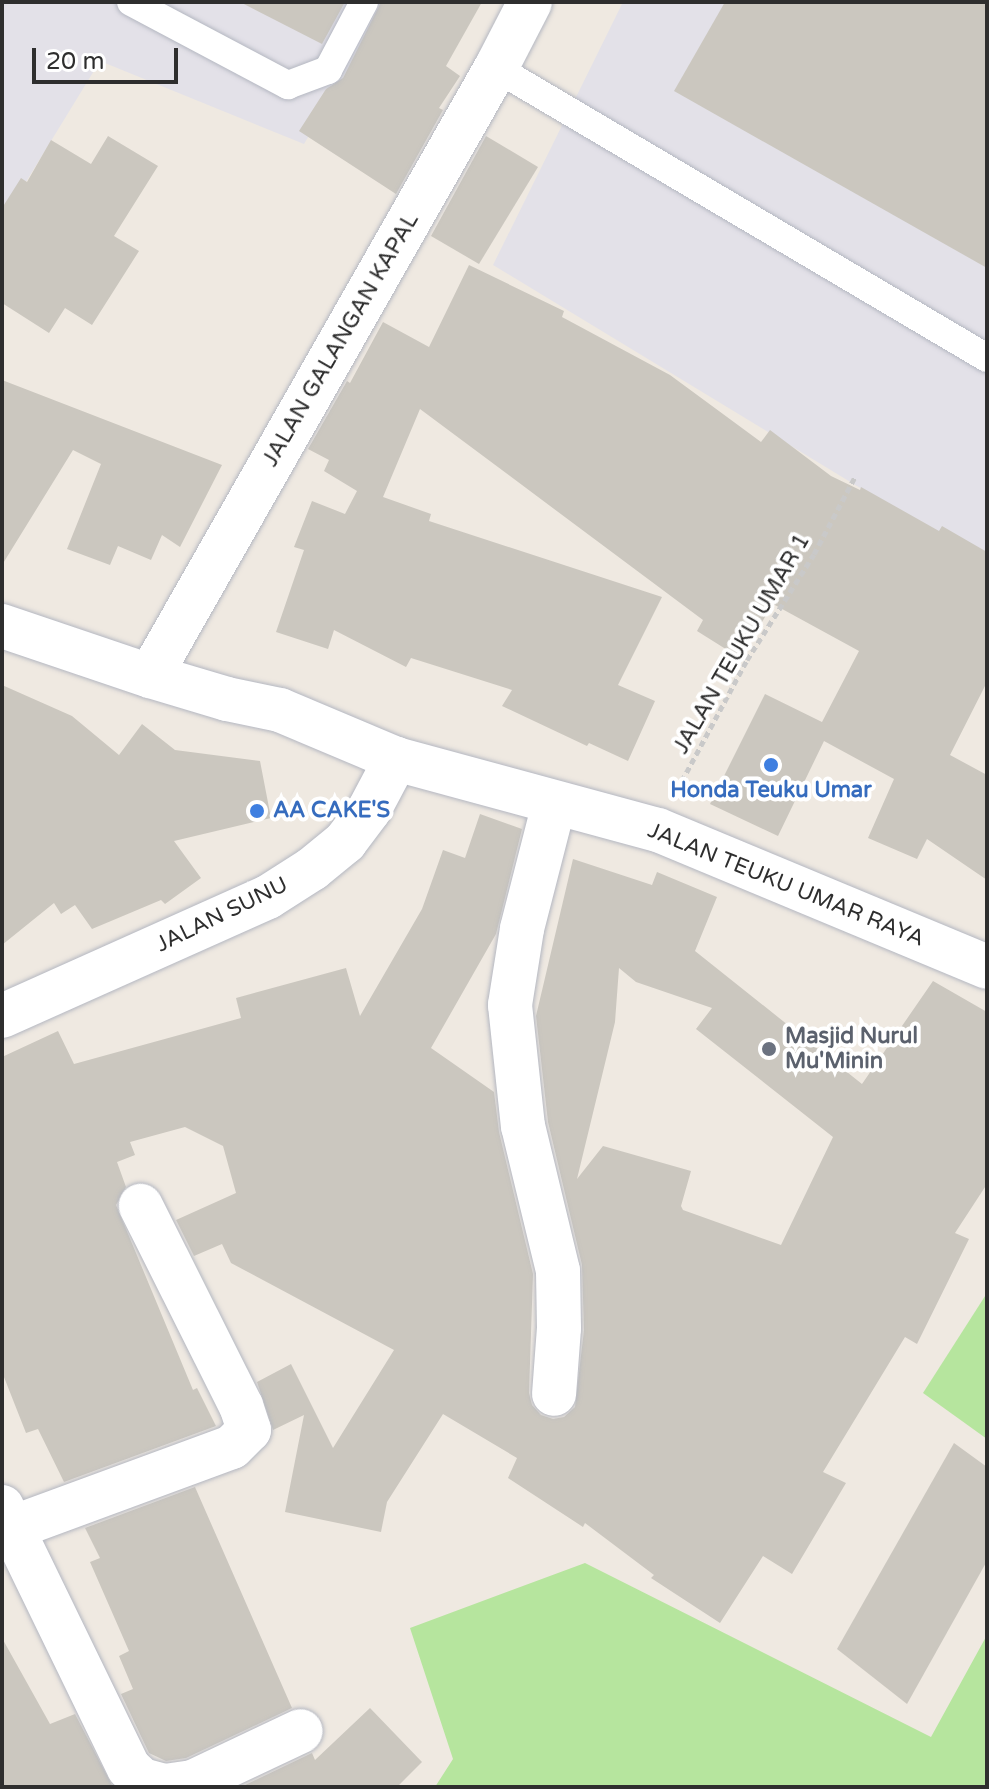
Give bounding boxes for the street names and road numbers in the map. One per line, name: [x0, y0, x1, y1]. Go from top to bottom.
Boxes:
street label: JALAN GALANGAN KAPAL: [258, 209, 424, 471]
street label: JALAN TEUKU UMAR 1: [668, 529, 816, 759]
street label: JALAN TEUKU UMAR RAYA: [644, 817, 928, 953]
street label: JALAN SUNU: [152, 872, 292, 958]

